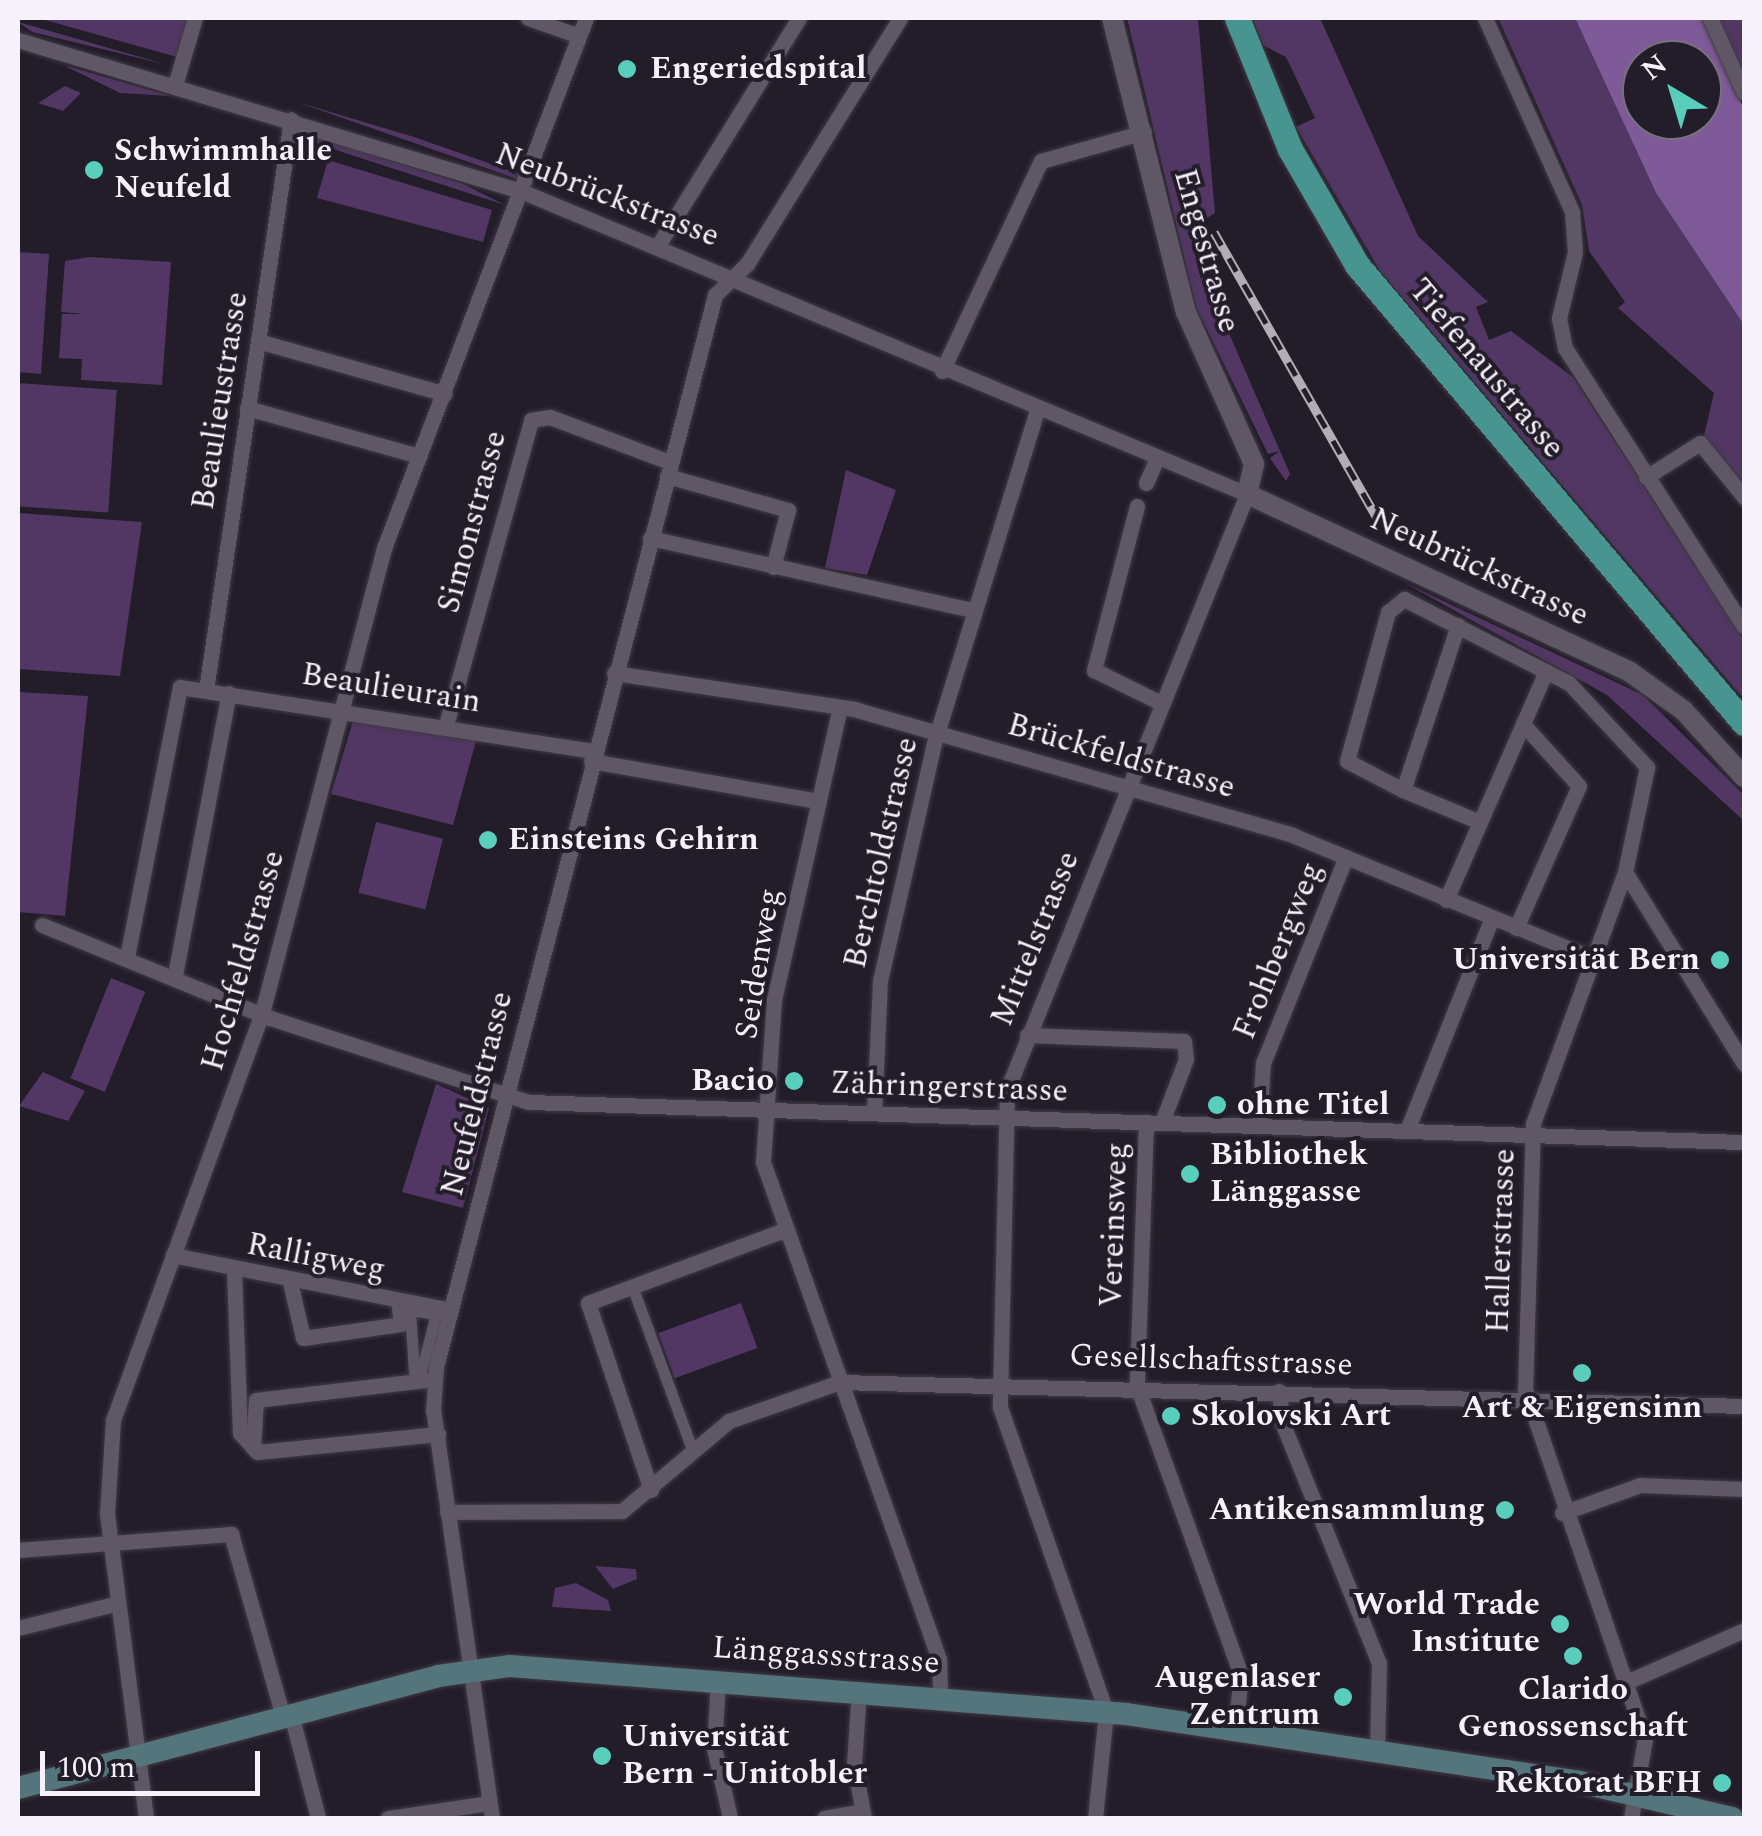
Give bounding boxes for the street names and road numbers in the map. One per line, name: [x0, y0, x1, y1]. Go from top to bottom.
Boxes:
street label: Neubrückstrasse: [490, 136, 724, 256]
street label: Engestrasse: [1164, 165, 1248, 337]
street label: Tiefenaustrasse: [1400, 272, 1572, 466]
street label: Beaulieustrasse: [185, 289, 257, 513]
street label: Simonstrasse: [430, 427, 516, 617]
street label: Neubrückstrasse: [1364, 501, 1594, 635]
street label: Beaulieurain: [299, 656, 483, 722]
street label: Brückfeldstrasse: [1003, 706, 1239, 808]
street label: Berchtoldstrasse: [837, 734, 927, 972]
street label: Hochfeldstrasse: [194, 846, 294, 1076]
street label: Mittelstrasse: [984, 846, 1088, 1032]
street label: Frohbergweg: [1226, 857, 1332, 1045]
street label: Seidenweg: [728, 886, 790, 1042]
street label: Neufeldstrasse: [434, 988, 522, 1200]
street label: Zähringerstrasse: [829, 1065, 1069, 1111]
street label: Vereinsweg: [1093, 1142, 1137, 1308]
street label: Hallerstrasse: [1480, 1148, 1524, 1334]
street label: Ralligweg: [243, 1226, 389, 1290]
street label: Gesellschaftsstrasse: [1069, 1337, 1353, 1385]
street label: Länggassstrasse: [711, 1629, 941, 1683]

